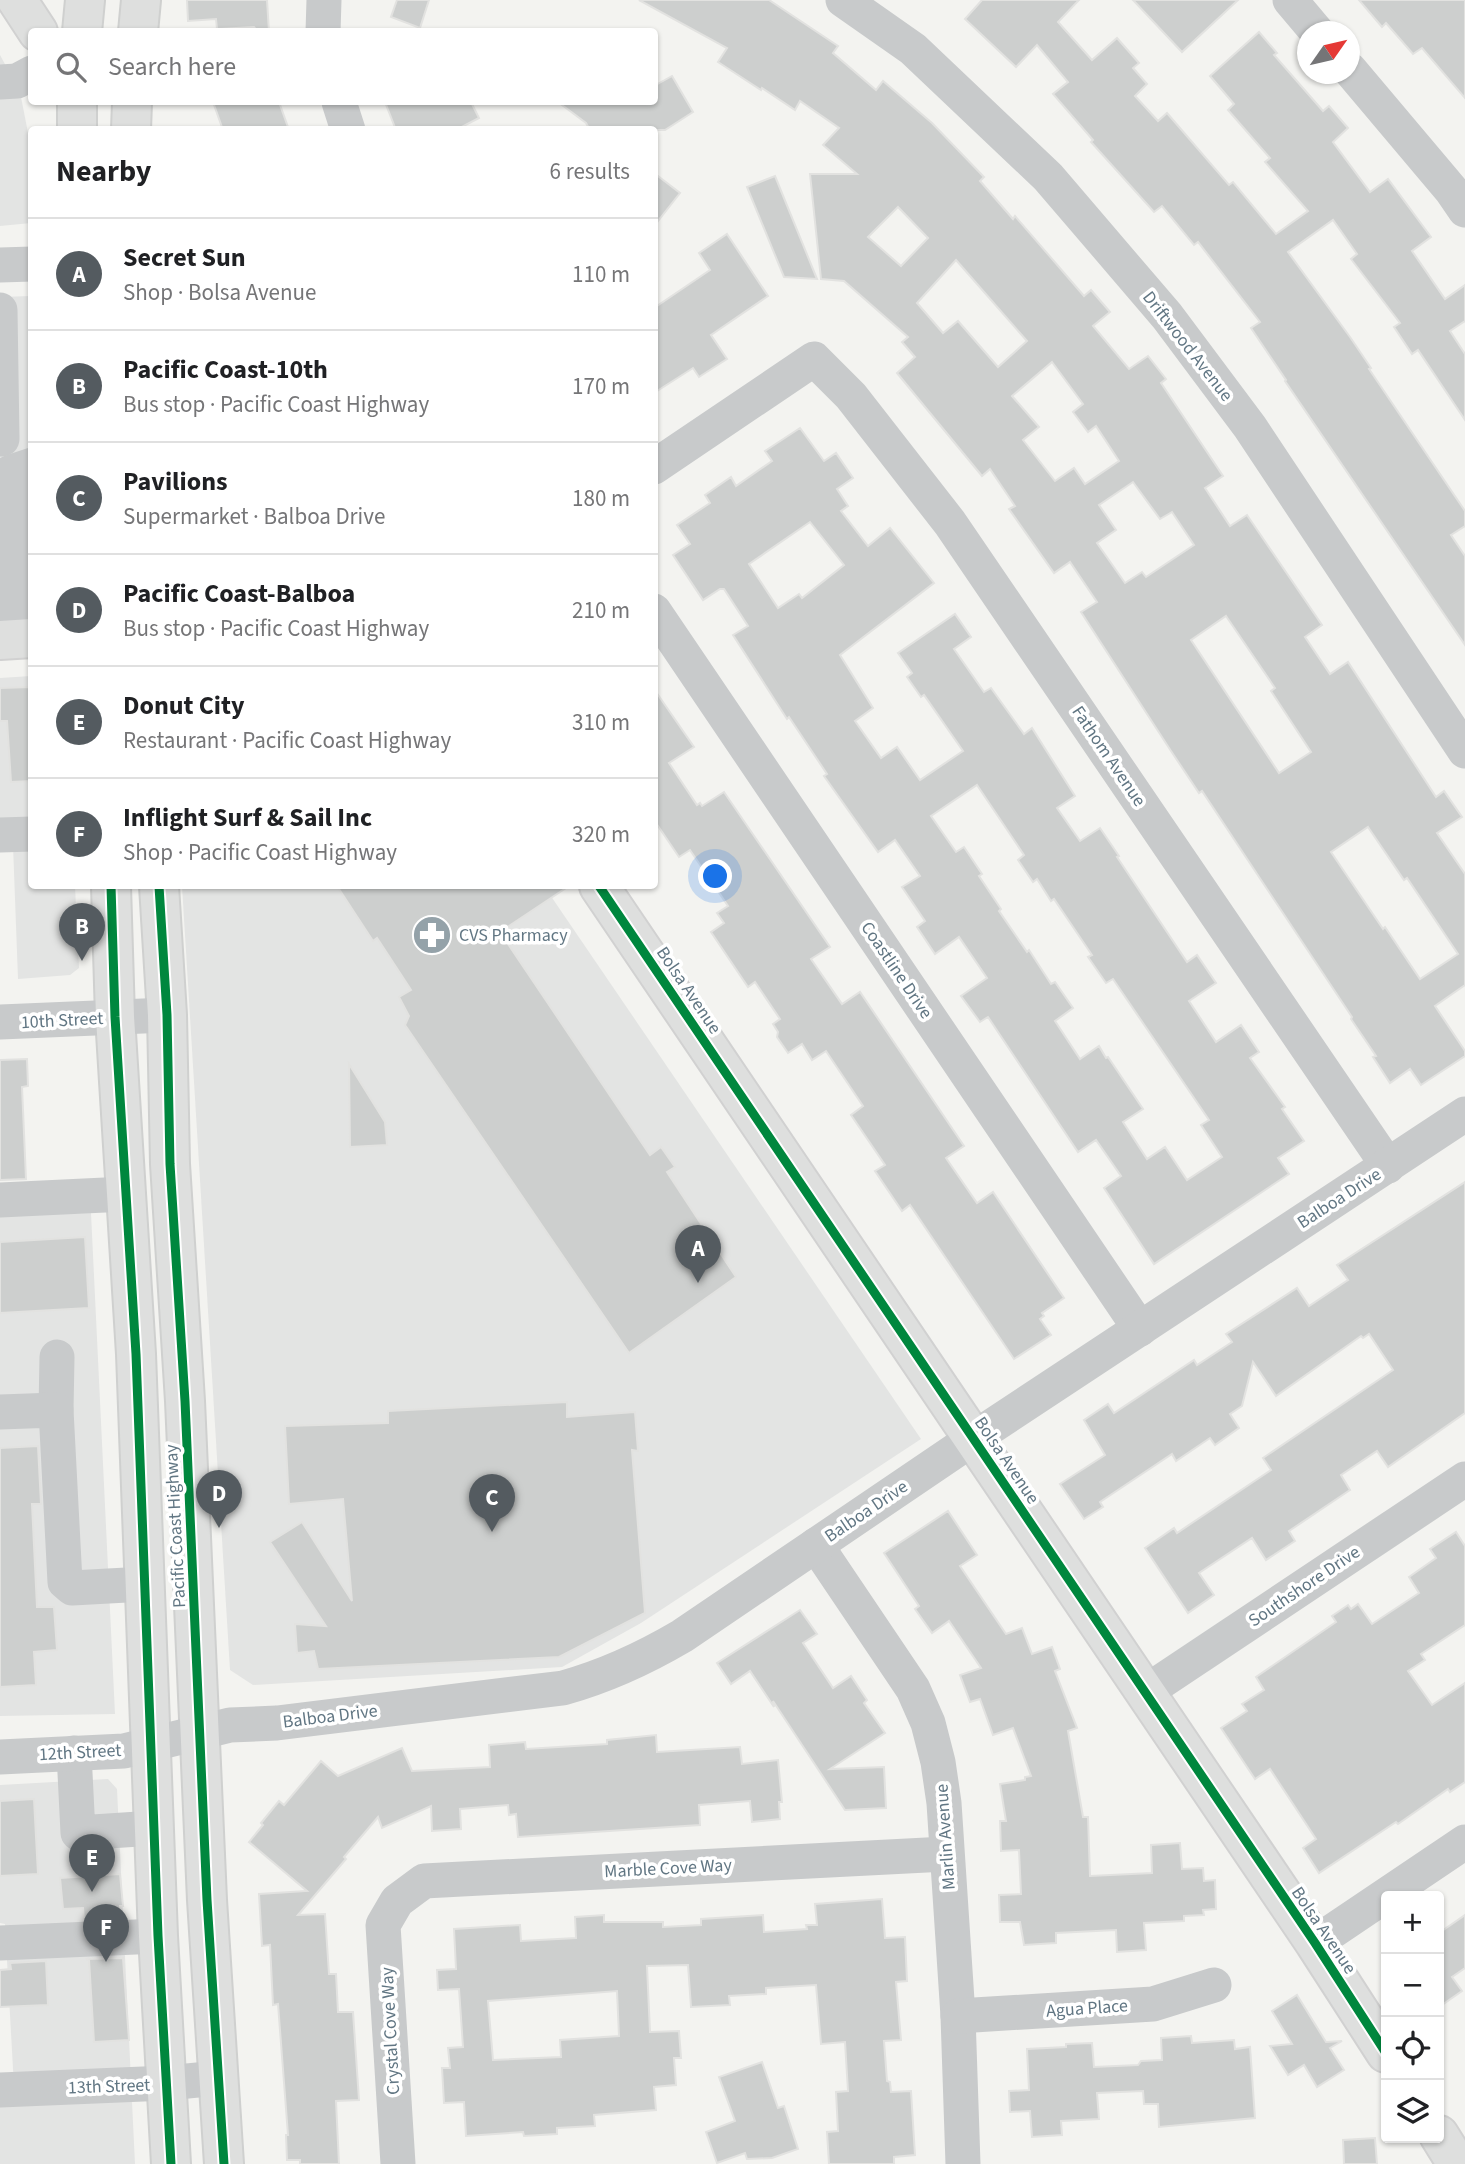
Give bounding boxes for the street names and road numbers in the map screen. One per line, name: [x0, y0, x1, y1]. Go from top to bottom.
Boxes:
street label: Driftwood Avenue: [1137, 286, 1239, 407]
street label: Fathom Avenue: [1066, 701, 1152, 812]
street label: Coastline Drive: [855, 917, 938, 1024]
street label: Bolsa Avenue: [650, 942, 727, 1039]
street label: 10th Street: [20, 1006, 104, 1035]
street label: Balboa Drive: [1292, 1162, 1386, 1235]
street label: Bolsa Avenue: [968, 1412, 1045, 1509]
street label: Pacific Coast Highway: [159, 1443, 192, 1608]
street label: Balboa Drive: [820, 1474, 913, 1548]
street label: Southshore Drive: [1244, 1540, 1365, 1633]
street label: Balboa Drive: [281, 1698, 379, 1735]
street label: 12th Street: [38, 1738, 122, 1767]
street label: Marlin Avenue: [929, 1783, 962, 1891]
street label: Marble Cove Way: [604, 1853, 733, 1884]
street label: Bolsa Avenue: [1285, 1882, 1362, 1979]
street label: Crystal Cove Way: [375, 1966, 406, 2095]
street label: Agua Place: [1045, 1993, 1129, 2024]
street label: 13th Street: [67, 2073, 151, 2100]

